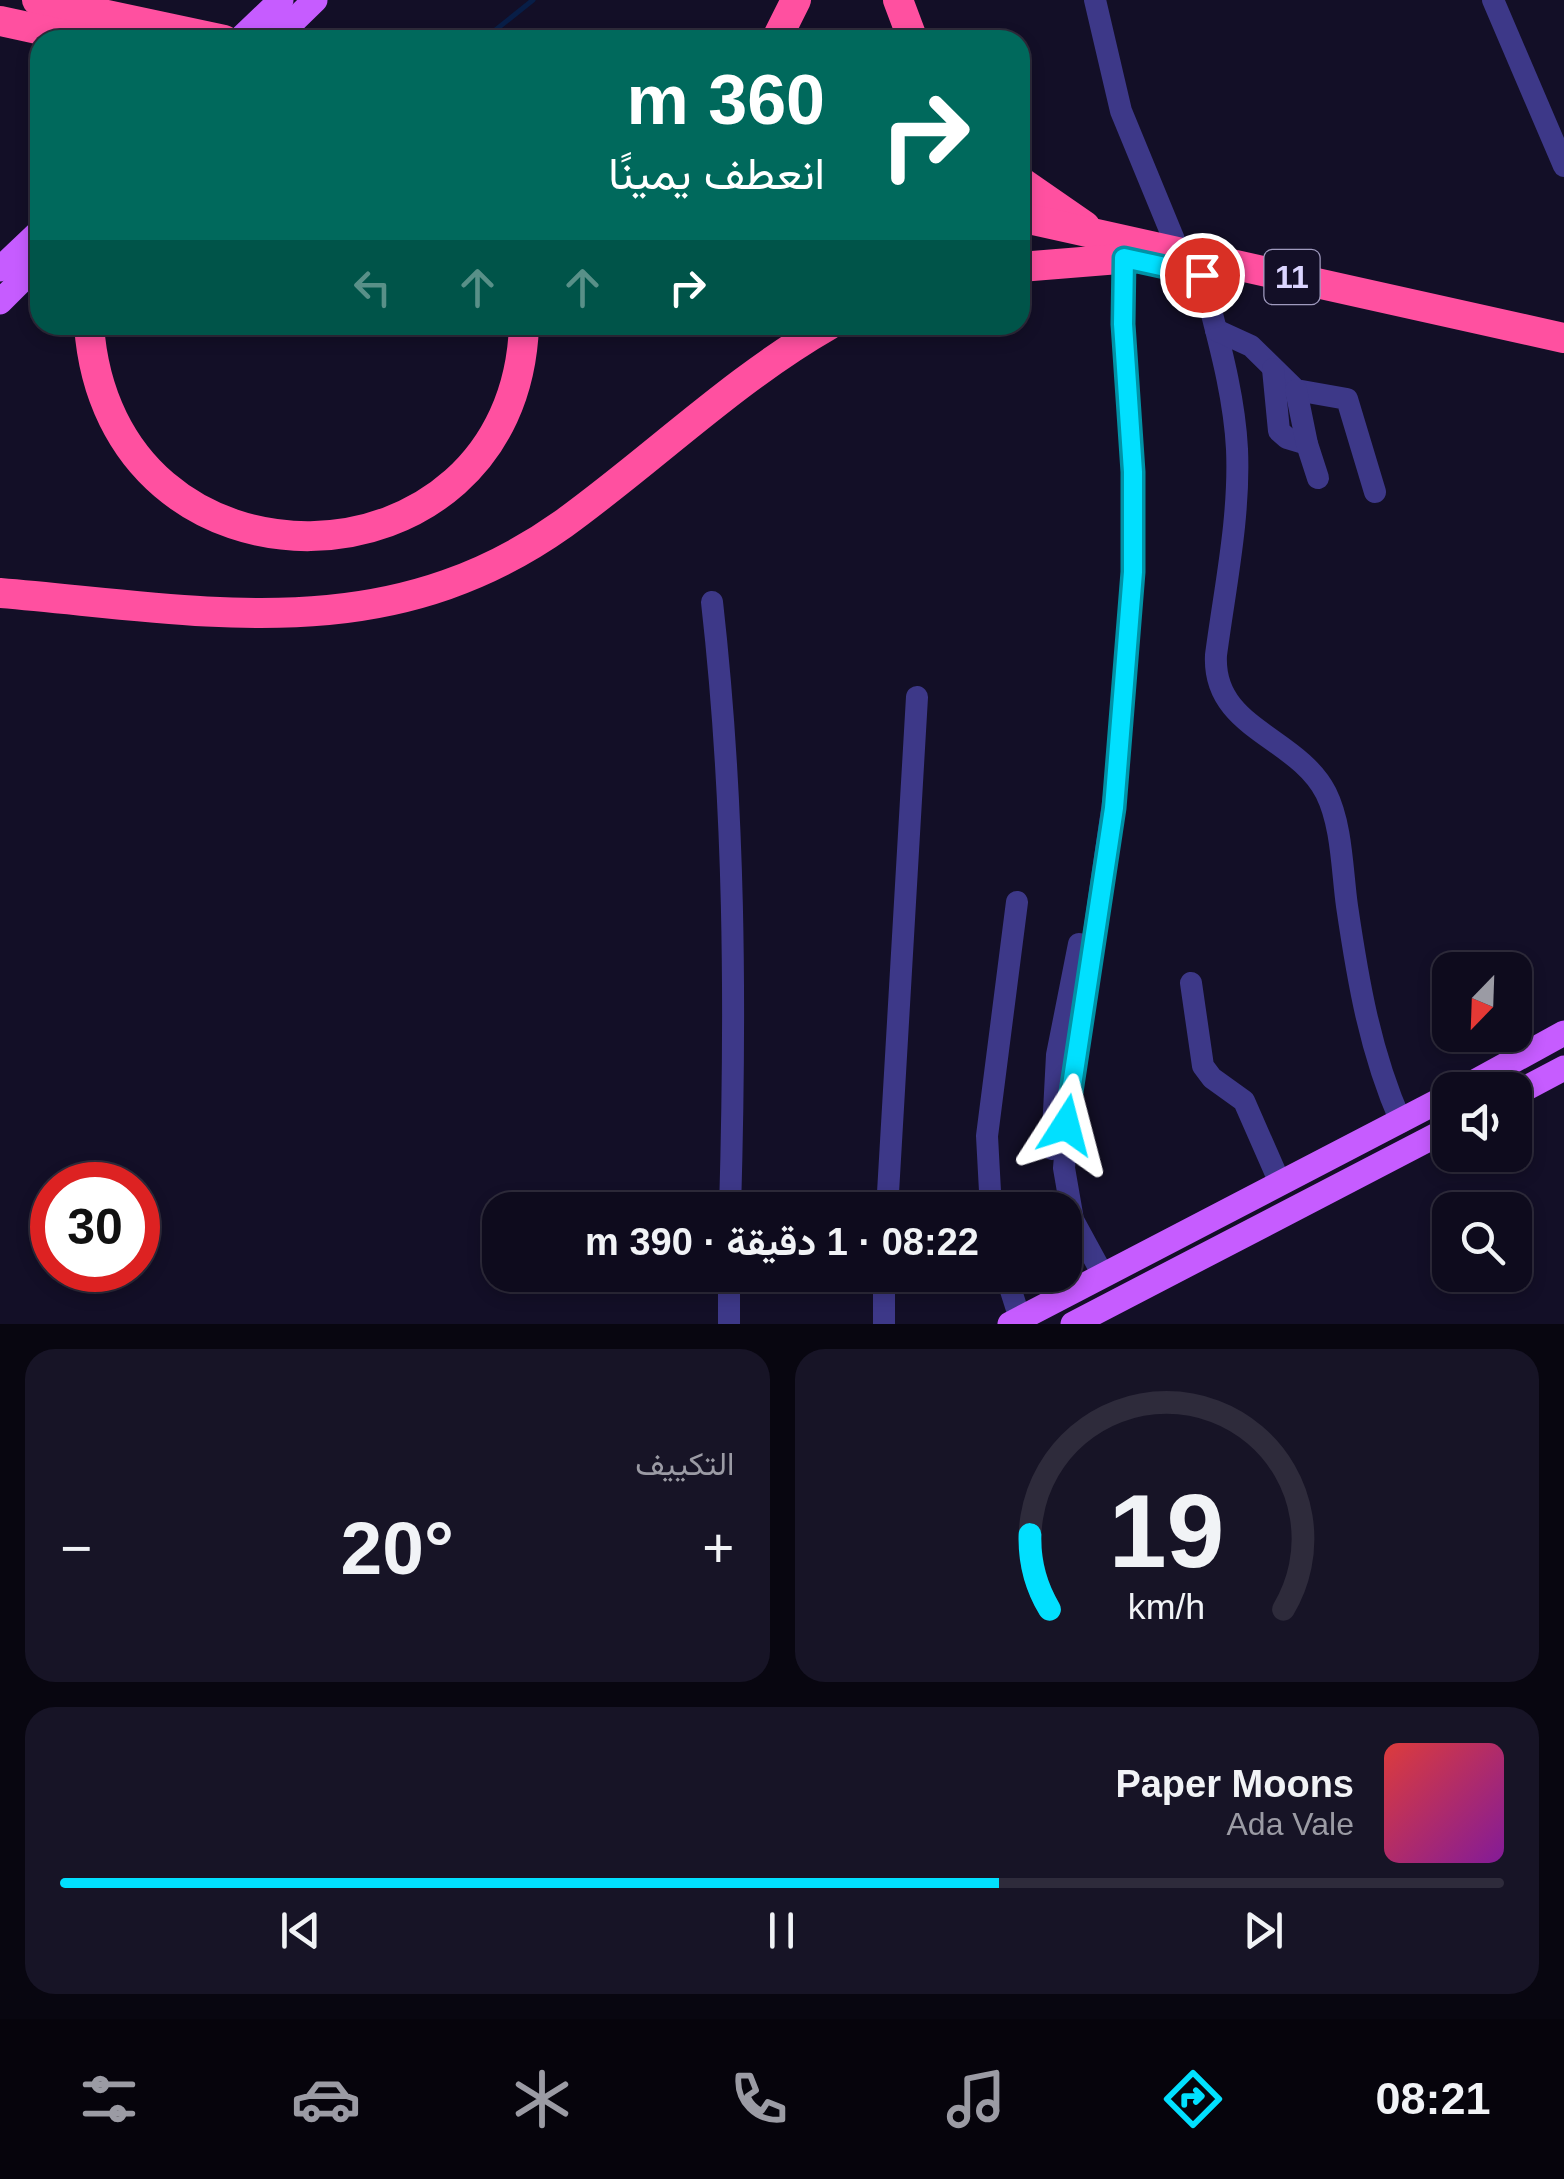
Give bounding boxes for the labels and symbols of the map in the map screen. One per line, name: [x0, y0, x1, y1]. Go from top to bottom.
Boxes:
pin: [1160, 233, 1245, 318]
road number: 11: [1264, 250, 1320, 304]
north arrow: [1432, 952, 1532, 1052]
position arrow: [1014, 1073, 1118, 1177]
speed limit sign: 30: [30, 1162, 160, 1292]

